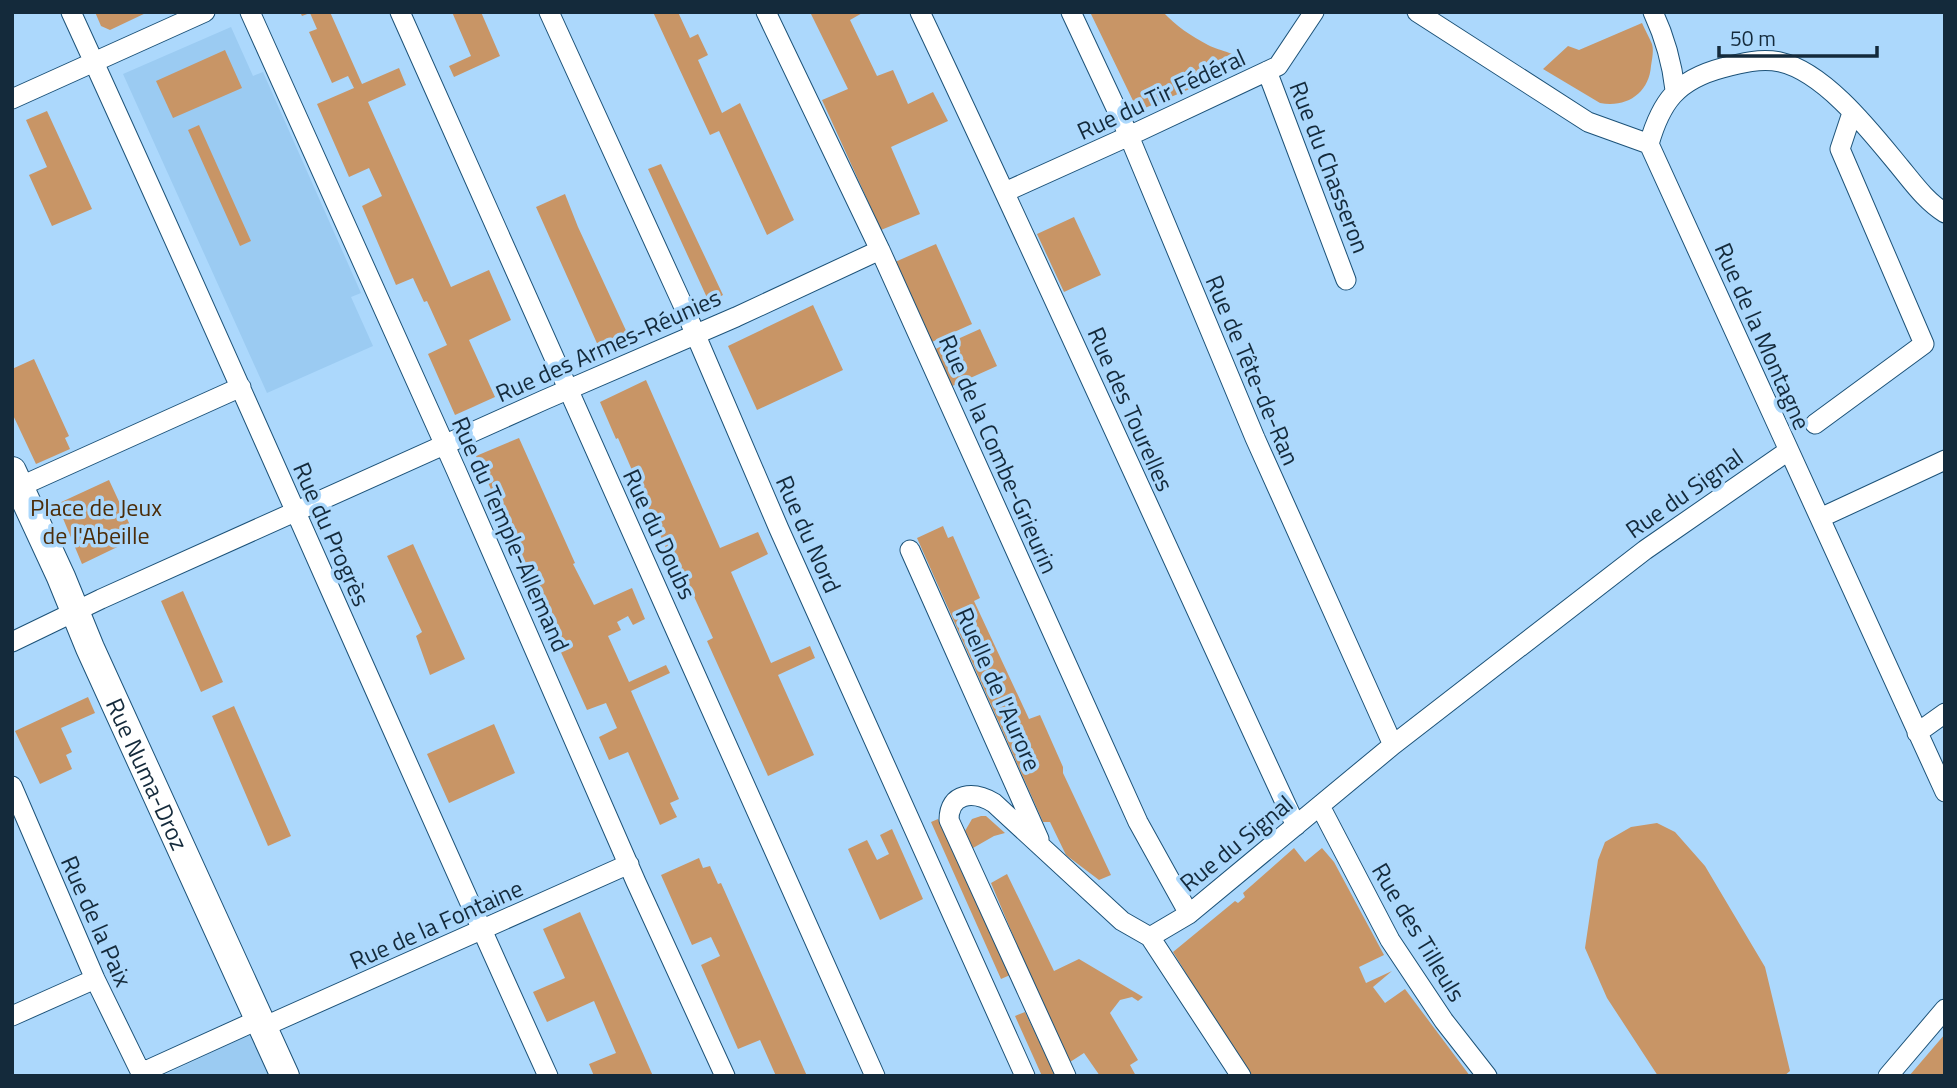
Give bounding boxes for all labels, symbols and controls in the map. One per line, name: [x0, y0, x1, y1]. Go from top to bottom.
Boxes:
scale bar: [1719, 14, 1876, 58]
text: 50 m: [1730, 22, 1776, 54]
street label: Rue du Tir Fédéral: [1071, 39, 1251, 149]
street label: Rue du Chasseron: [1281, 76, 1379, 258]
street label: Rue de la Montagne: [1706, 237, 1820, 435]
street label: Rue de Tête-de-Ran: [1197, 269, 1309, 471]
street label: Rue des Armes-Réunies: [490, 279, 726, 411]
street label: Rue des Tourelles: [1079, 321, 1183, 497]
street label: Rue de la Combe-Grieurin: [930, 329, 1068, 579]
street label: Rue du Temple-Allemand: [443, 411, 579, 657]
street label: Rue du Signal: [1618, 439, 1750, 547]
street label: Rue du Progrès: [284, 456, 380, 612]
street label: Rue du Doubs: [614, 463, 706, 605]
street label: Rue du Nord: [767, 470, 851, 598]
park label: Place de Jeux de l'Abeille: [30, 489, 162, 553]
street label: Ruelle de l'Aurore: [947, 601, 1051, 777]
street label: Rue Numa-Droz: [97, 692, 198, 856]
street label: Rue du Signal: [1172, 786, 1300, 900]
street label: Rue de la Paix: [52, 850, 142, 992]
street label: Rue des Tilleuls: [1363, 856, 1475, 1008]
street label: Rue de la Fontaine: [344, 870, 528, 978]

